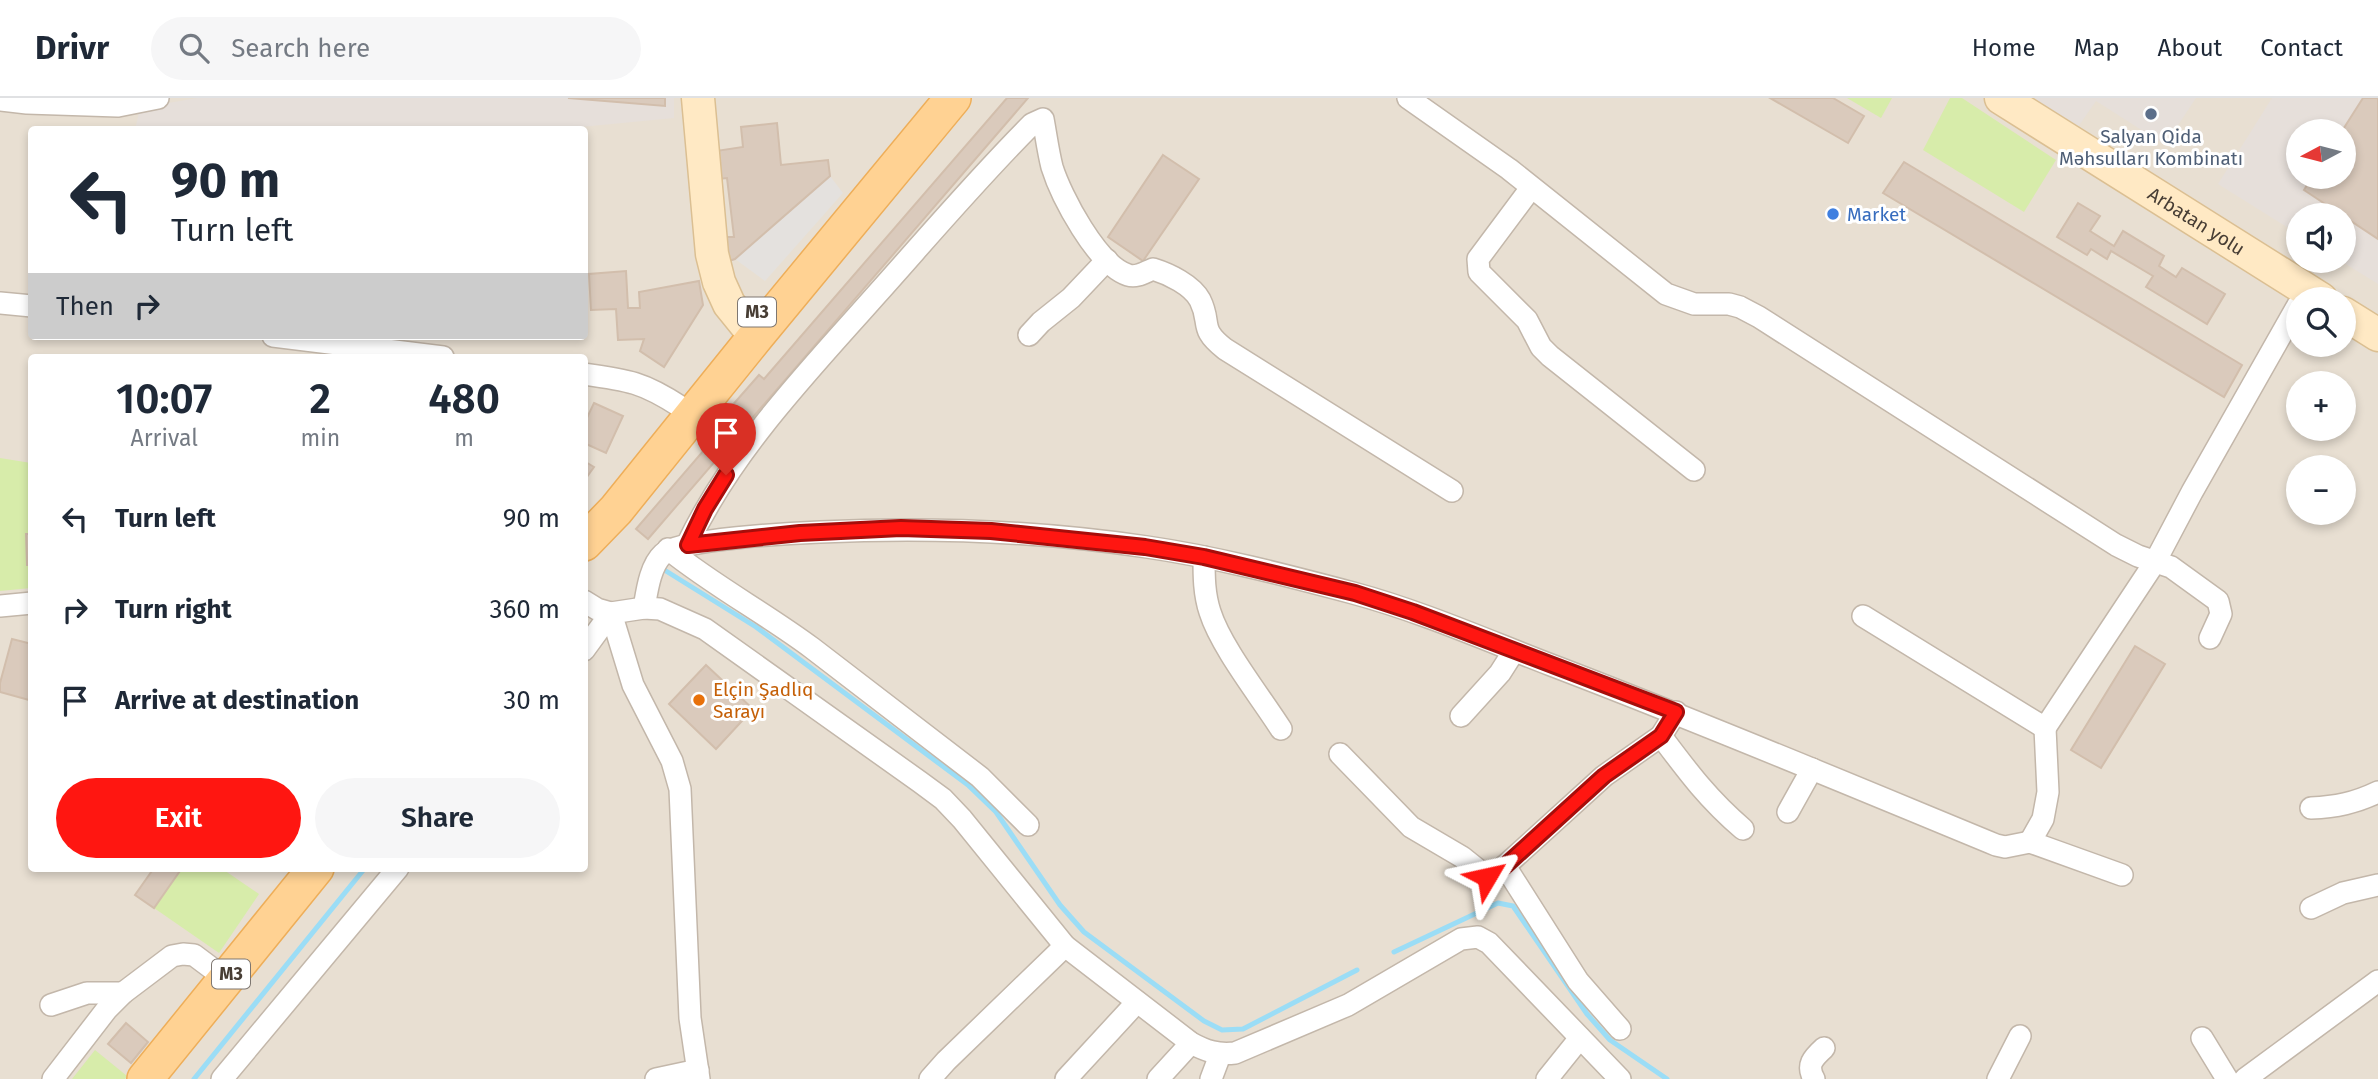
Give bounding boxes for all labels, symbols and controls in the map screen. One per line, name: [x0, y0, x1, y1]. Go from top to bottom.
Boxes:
search box: [151, 17, 641, 80]
text: Drivr: [35, 28, 109, 68]
icon: search: [175, 29, 213, 67]
text: Search here: [231, 33, 370, 64]
text: Home: [1972, 34, 2036, 62]
text: Map: [2074, 34, 2120, 62]
text: About: [2158, 34, 2222, 62]
text: Contact: [2260, 34, 2343, 62]
marker: Salyan Qida Məhsulları Kombinatı: [2143, 106, 2159, 122]
north arrow: [2286, 119, 2356, 189]
map controls: [2286, 119, 2356, 525]
place label: Salyan Qida Məhsulları Kombinatı: [2059, 125, 2243, 170]
text: 90 m: [171, 151, 280, 210]
icon: left: [56, 154, 147, 245]
street label: Arbatan yolu: [2144, 182, 2249, 260]
place label: Market: [1847, 203, 1906, 226]
button: sound: [2286, 203, 2356, 273]
marker: Market: [1825, 206, 1841, 222]
text: Turn left: [171, 211, 293, 249]
icon: right: [128, 287, 166, 325]
button: search: [2286, 287, 2356, 357]
text: Then: [56, 291, 114, 322]
road number: M3: [738, 298, 776, 327]
button: +: [2286, 371, 2356, 441]
text: 10:07: [116, 374, 212, 424]
text: 2: [310, 374, 331, 424]
text: 480: [428, 374, 500, 424]
pin: [696, 403, 756, 475]
icon: arrive: [707, 414, 745, 452]
text: Arrival: [131, 424, 198, 452]
text: min: [300, 424, 340, 452]
text: m: [454, 424, 474, 452]
button: −: [2286, 455, 2356, 525]
icon: left: [56, 500, 94, 538]
text: Turn left: [115, 503, 216, 534]
text: 90 m: [503, 503, 560, 534]
icon: right: [56, 591, 94, 629]
text: Turn right: [115, 594, 232, 625]
text: 360 m: [489, 594, 560, 625]
place label: Elçin Şadlıq Sarayı: [713, 678, 813, 723]
icon: arrive: [56, 682, 94, 720]
text: Arrive at destination: [115, 685, 359, 716]
text: 30 m: [503, 685, 560, 716]
marker: Elçin Şadlıq Sarayı: [691, 692, 707, 708]
button: Exit: [56, 778, 301, 858]
button: Share: [315, 778, 560, 858]
position arrow: [1450, 840, 1524, 914]
road number: M3: [212, 960, 250, 988]

